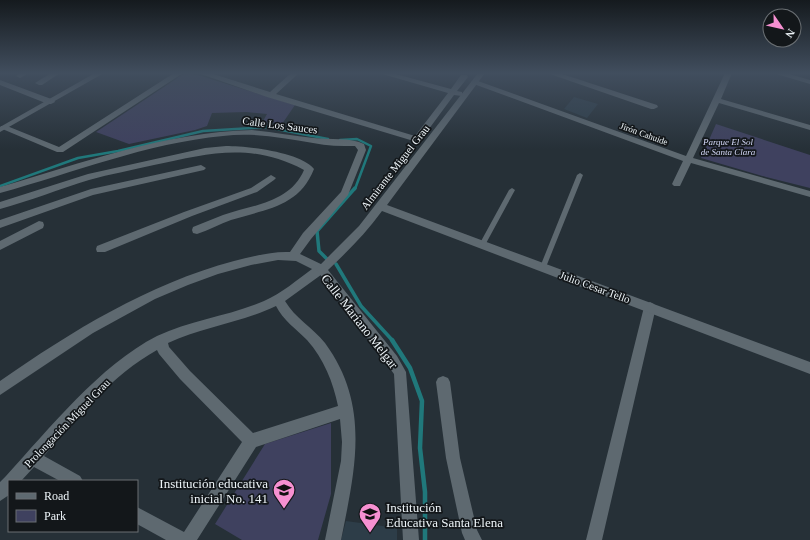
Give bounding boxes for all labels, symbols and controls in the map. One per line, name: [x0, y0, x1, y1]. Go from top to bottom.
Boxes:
north arrow: [762, 8, 802, 48]
text: N: [783, 27, 797, 40]
street label: Calle Los Sauces: [242, 114, 318, 136]
street label: Jirón Cahuide: [619, 121, 669, 147]
street label: Almirante Miguel Grau: [358, 122, 432, 212]
park label: Parque El Sol de Santa Clara: [701, 137, 756, 157]
street label: Julio Cesar Tello: [558, 269, 632, 305]
street label: Calle Mariano Melgar: [318, 271, 401, 372]
street label: Prolongación Miguel Grau: [22, 376, 113, 470]
place label: Institución educativa inicial No. 141: [159, 476, 268, 506]
school or university icon: Institución educativa inicial No. 141: [271, 477, 297, 510]
legend: [8, 480, 138, 532]
text: Road: [44, 489, 69, 503]
place label: Institución Educativa Santa Elena: [386, 500, 503, 530]
school or university icon: Institución Educativa Santa Elena: [357, 501, 383, 534]
text: Park: [44, 509, 66, 523]

